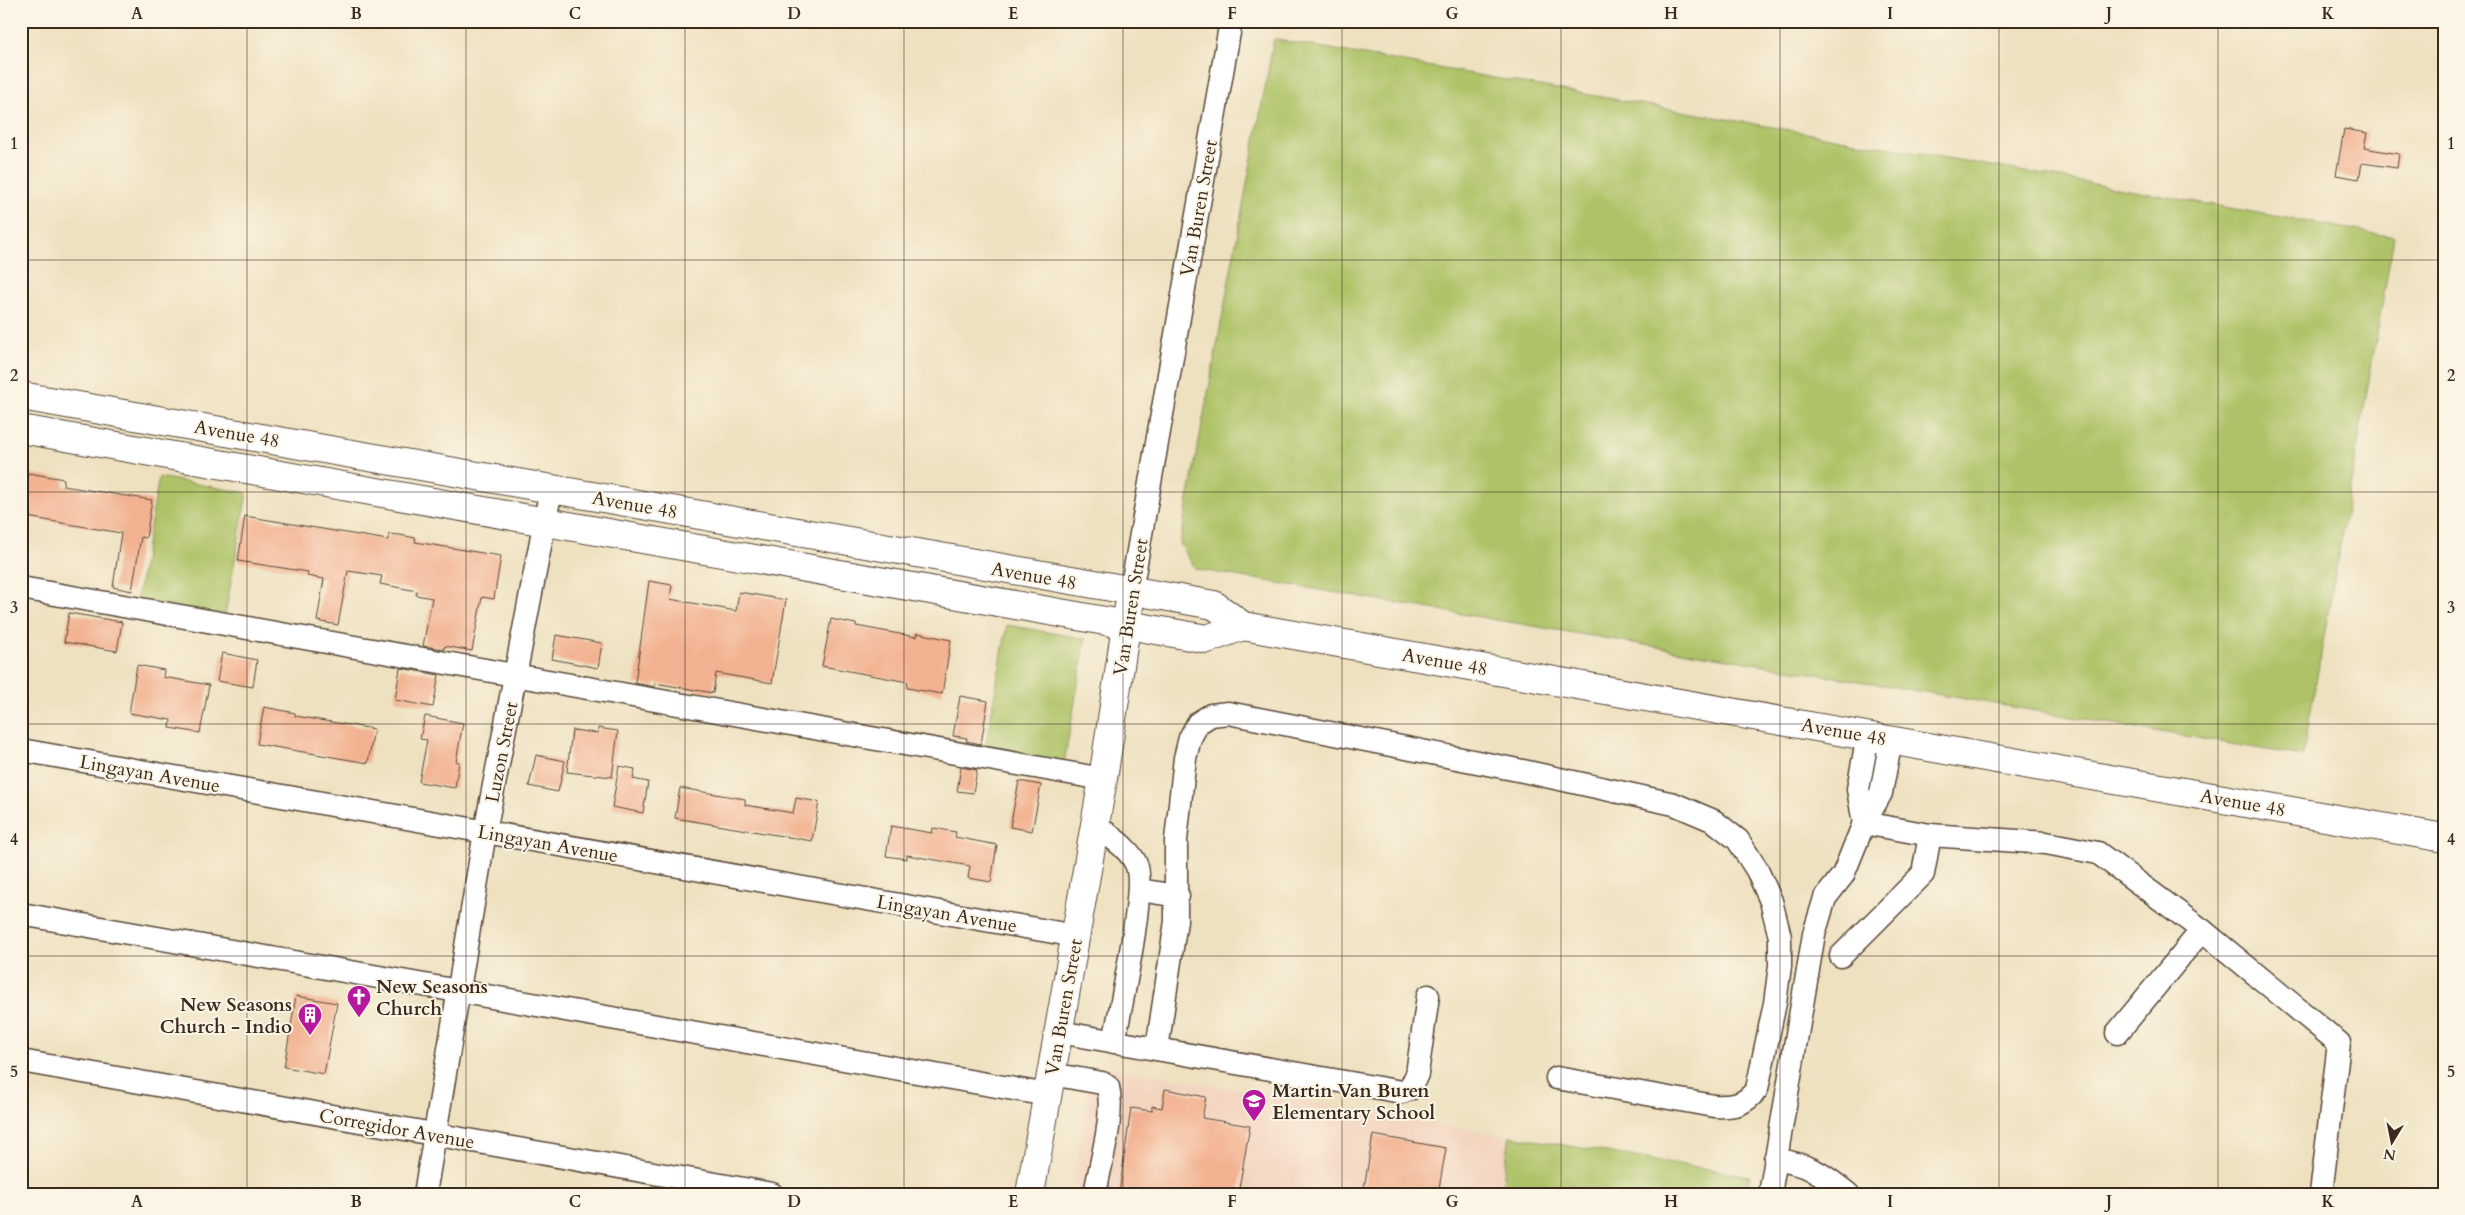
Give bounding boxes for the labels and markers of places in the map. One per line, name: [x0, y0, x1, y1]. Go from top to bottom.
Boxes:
place label: New Seasons Church: [376, 974, 488, 1022]
church icon: New Seasons Church: [346, 984, 372, 1018]
place label: New Seasons Church - Indio: [160, 992, 292, 1040]
building icon: New Seasons Church - Indio: [297, 1002, 323, 1036]
place label: Martin Van Buren Elementary School: [1272, 1078, 1435, 1126]
school or university icon: Martin Van Buren Elementary School: [1241, 1088, 1267, 1122]

